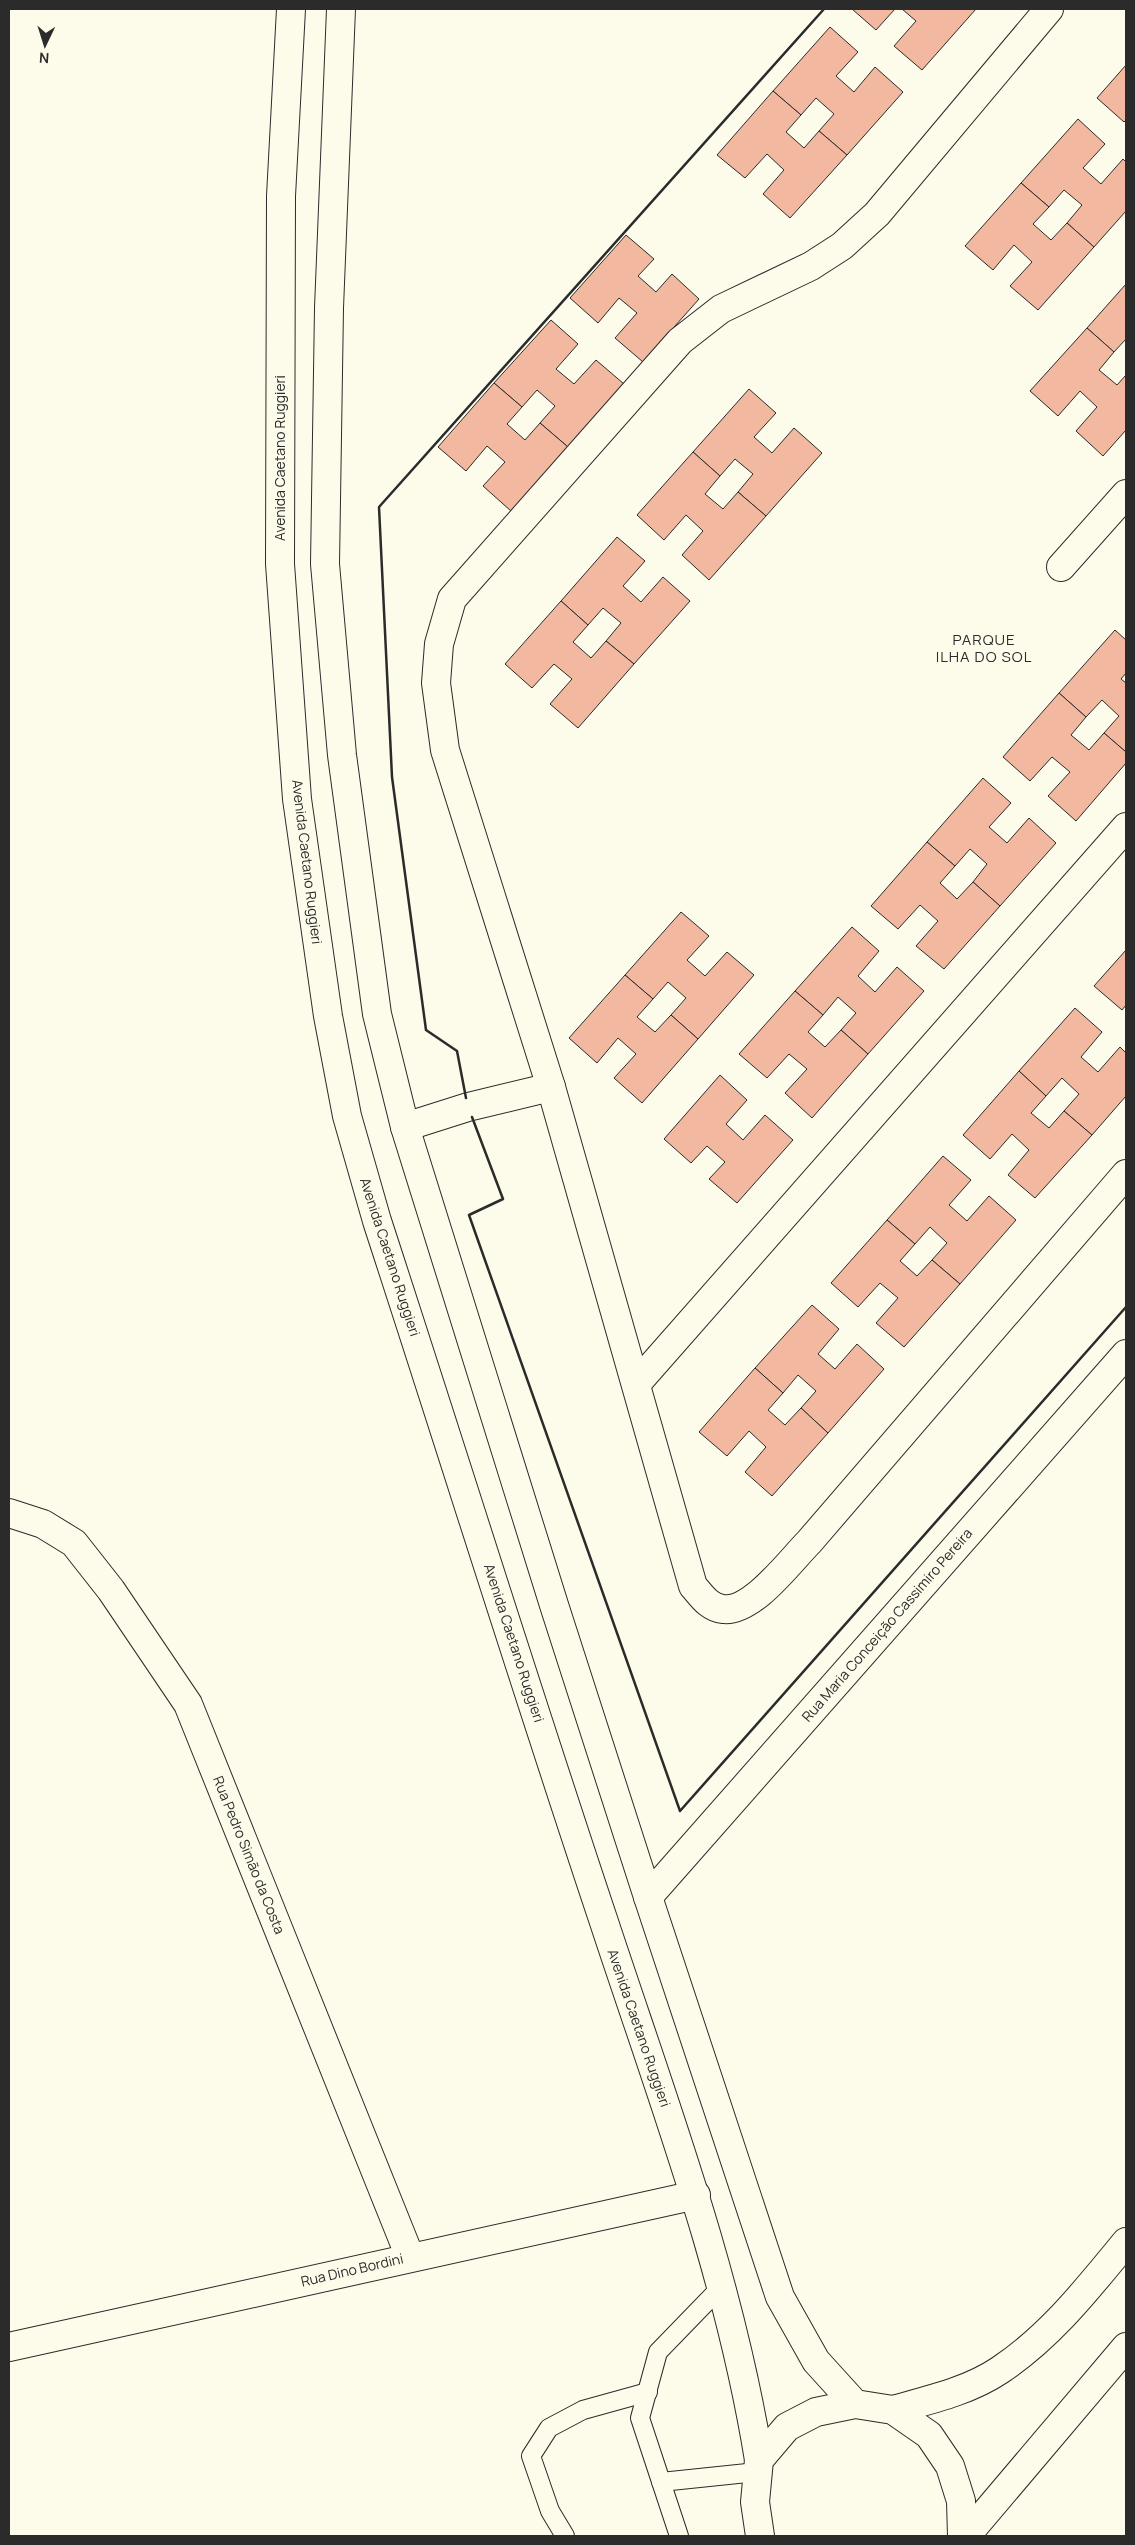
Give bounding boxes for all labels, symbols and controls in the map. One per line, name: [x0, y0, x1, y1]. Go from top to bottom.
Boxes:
north arrow: [20, 20, 70, 70]
text: N: [38, 49, 50, 68]
street label: Avenida Caetano Ruggieri: [270, 375, 289, 541]
district label: PARQUE ILHA DO SOL: [936, 629, 1032, 667]
street label: Avenida Caetano Ruggieri: [288, 779, 327, 945]
street label: Avenida Caetano Ruggieri: [356, 1175, 425, 1339]
street label: Rua Maria Conceição Cassimiro Pereira: [797, 1524, 976, 1725]
street label: Avenida Caetano Ruggieri: [480, 1561, 549, 1725]
street label: Rua Pedro Simão da Costa: [209, 1773, 290, 1937]
street label: Avenida Caetano Ruggieri: [604, 1946, 675, 2109]
street label: Rua Dino Bordini: [299, 2248, 405, 2291]

